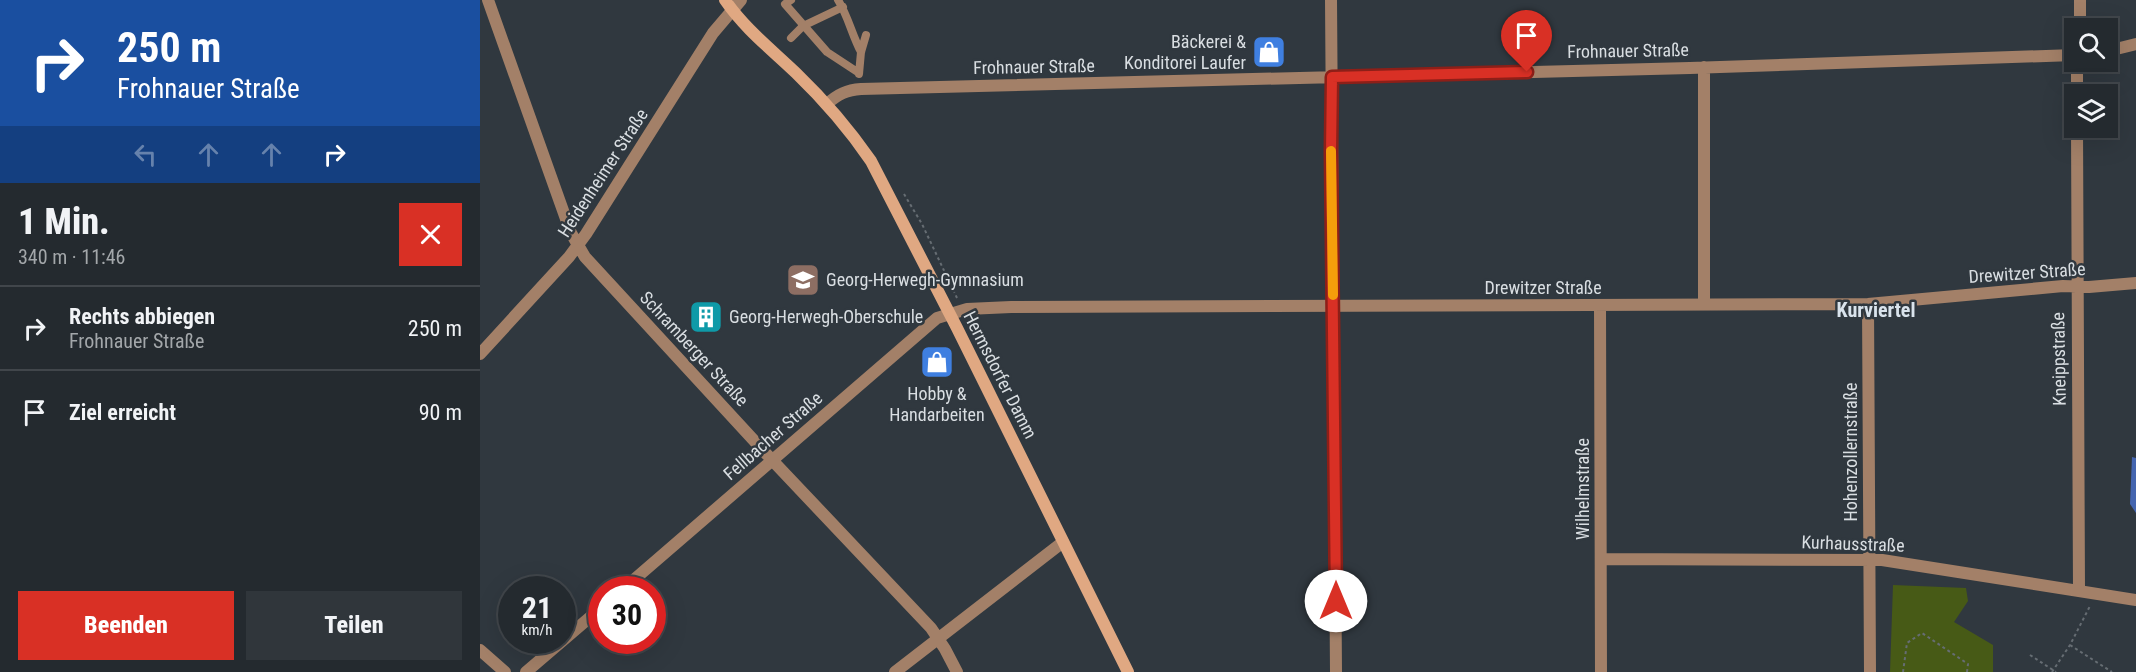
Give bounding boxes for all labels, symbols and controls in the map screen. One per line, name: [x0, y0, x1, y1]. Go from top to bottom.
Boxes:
pin: [1501, 10, 1552, 72]
map controls: [2064, 18, 2118, 138]
button: search: [2064, 18, 2118, 72]
icon: arrive: [1510, 19, 1543, 52]
text: 250 m: [117, 23, 222, 72]
icon: right: [18, 24, 96, 102]
place label: Bäckerei & Konditorei Laufer: [1124, 31, 1247, 73]
shop icon: Bäckerei & Konditorei Laufer: [1251, 34, 1287, 70]
street label: Frohnauer Straße: [1567, 39, 1689, 62]
street label: Frohnauer Straße: [973, 55, 1095, 78]
text: Frohnauer Straße: [117, 73, 300, 105]
button: layers: [2064, 84, 2118, 138]
street label: Heidenheimer Straße: [553, 105, 652, 241]
icon: left: [129, 138, 162, 171]
icon: ahead: [192, 138, 225, 171]
icon: ahead: [255, 138, 288, 171]
icon: right: [318, 138, 351, 171]
text: 1 Min.: [18, 201, 110, 243]
button: close: [399, 203, 462, 266]
text: 340 m · 11:46: [18, 245, 125, 269]
street label: Drewitzer Straße: [1968, 258, 2086, 287]
school or university icon: Georg-Herwegh-Gymnasium: [785, 262, 821, 298]
place label: Georg-Herwegh-Gymnasium: [826, 269, 1024, 290]
street label: Drewitzer Straße: [1484, 277, 1602, 298]
street label: Schramberger Straße: [636, 287, 753, 410]
district label: Kurviertel: [1837, 298, 1915, 322]
building icon: Georg-Herwegh-Oberschule: [688, 299, 724, 335]
text: Rechts abbiegen: [69, 304, 215, 329]
place label: Georg-Herwegh-Oberschule: [729, 306, 923, 327]
street label: Hermsdorfer Damm: [959, 308, 1042, 442]
icon: right: [18, 312, 51, 345]
street label: Kneippstraße: [2047, 312, 2070, 406]
text: 250 m: [408, 316, 462, 341]
text: Frohnauer Straße: [69, 329, 204, 353]
shop icon: Hobby & Handarbeiten: [919, 344, 955, 380]
place label: Hobby & Handarbeiten: [889, 383, 985, 425]
street label: Hohenzollernstraße: [1840, 383, 1861, 521]
street label: Fellbacher Straße: [719, 387, 826, 484]
icon: arrive: [18, 396, 51, 429]
text: Ziel erreicht: [69, 400, 176, 425]
text: 90 m: [419, 400, 462, 425]
street label: Wilhelmstraße: [1572, 438, 1593, 540]
street label: Kurhausstraße: [1801, 531, 1905, 556]
position arrow: [1304, 569, 1368, 633]
speed limit sign: 30: [588, 576, 666, 654]
text: 21: [522, 590, 552, 625]
button: Beenden: [18, 591, 234, 660]
button: Teilen: [246, 591, 462, 660]
text: km/h: [522, 621, 552, 639]

